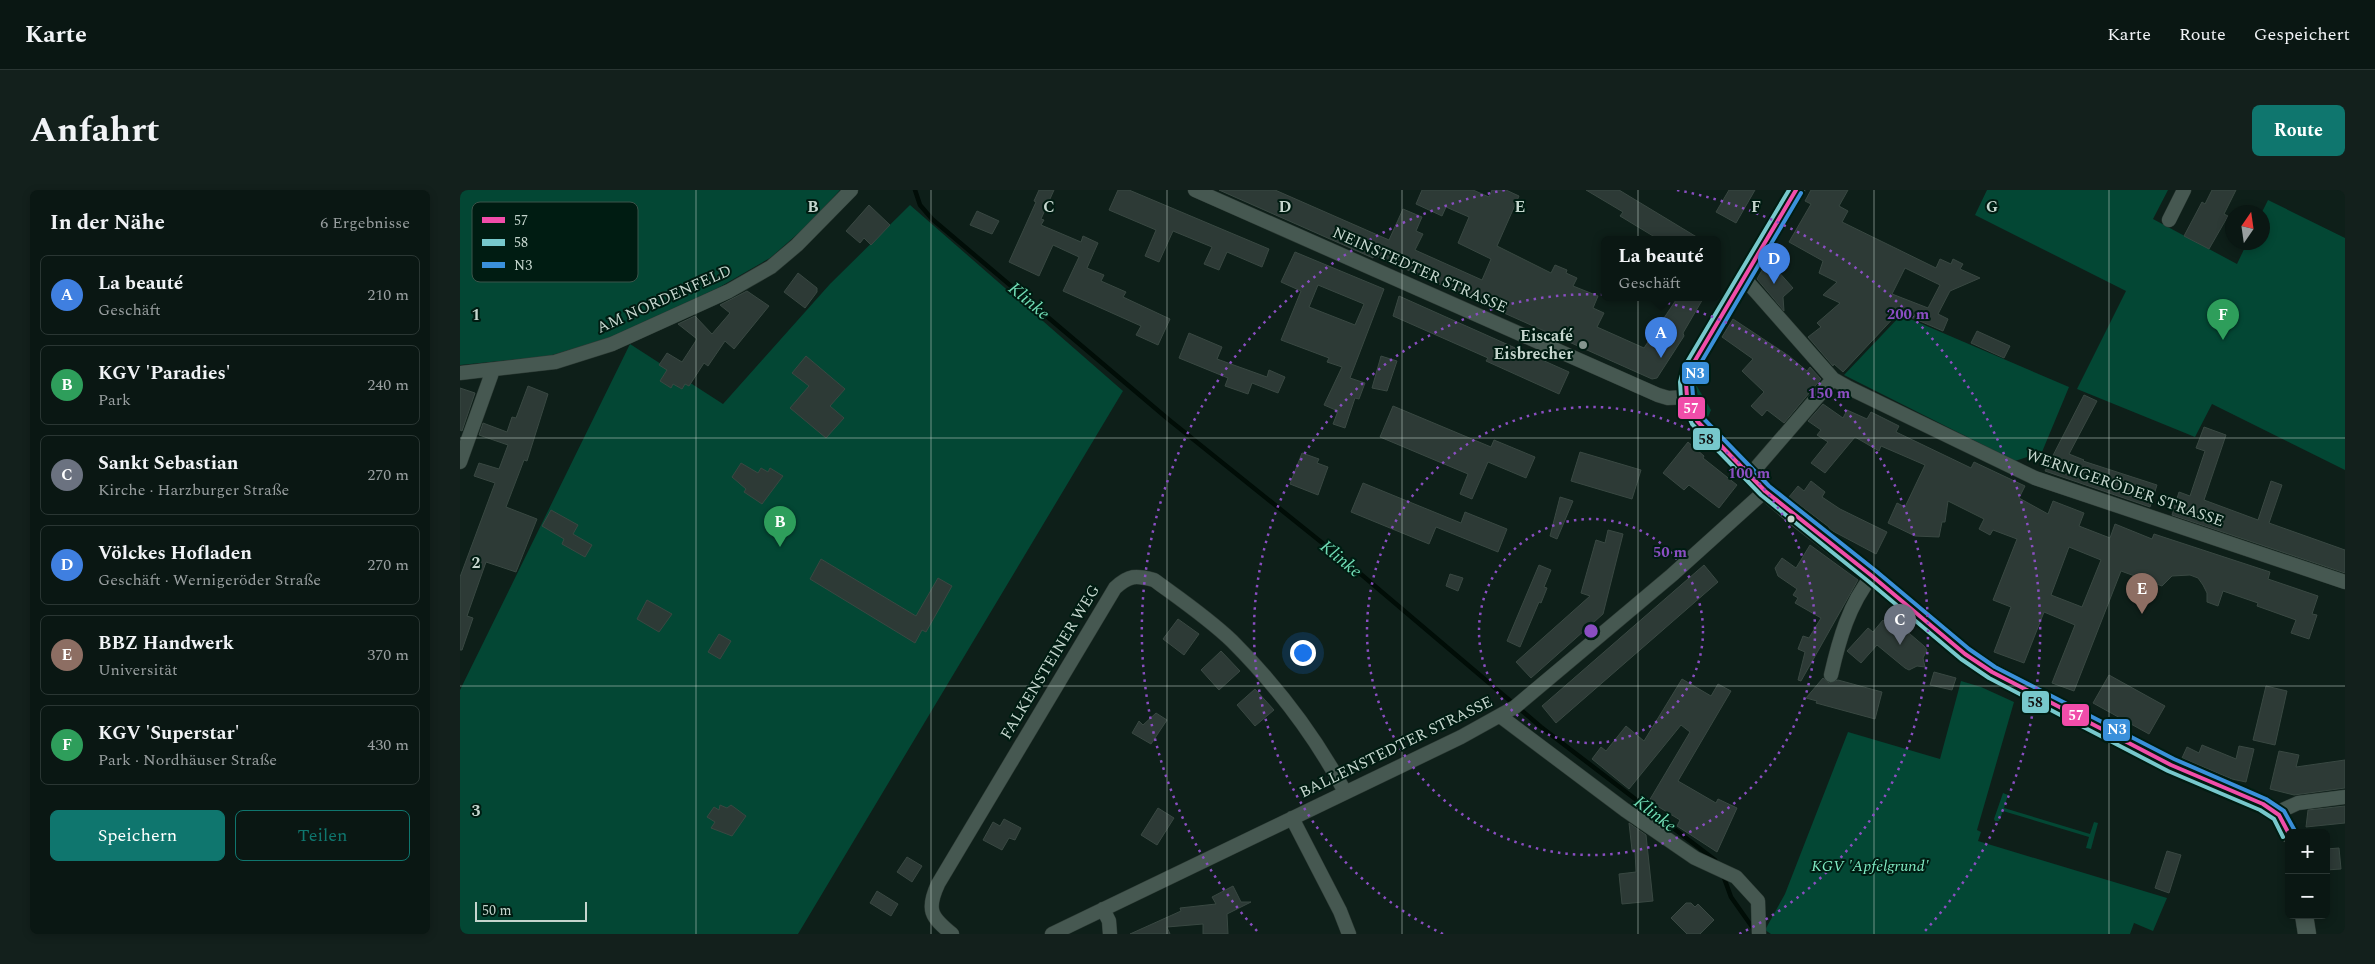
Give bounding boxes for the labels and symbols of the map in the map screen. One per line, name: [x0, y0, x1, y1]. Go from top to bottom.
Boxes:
text: B: [807, 195, 819, 219]
text: C: [1043, 195, 1055, 219]
text: D: [1279, 195, 1292, 219]
text: E: [1515, 195, 1525, 219]
text: F: [1751, 195, 1761, 219]
text: G: [1986, 195, 1998, 219]
legend: [472, 202, 638, 282]
north arrow: [2225, 205, 2270, 250]
text: 57: [514, 210, 528, 231]
street label: NEINSTEDTER STRASSE: [1329, 221, 1511, 319]
text: 58: [514, 232, 528, 253]
pin: D: [1758, 243, 1790, 284]
text: N3: [514, 255, 532, 276]
street label: AM NORDENFELD: [593, 258, 735, 340]
water label: Klinke: [1002, 275, 1056, 327]
pin: F: [2207, 299, 2239, 340]
text: 1: [472, 303, 480, 327]
text: 200 m: [1887, 303, 1930, 326]
pin: A: [1645, 317, 1677, 358]
place label: Eiscafé Eisbrecher: [1493, 324, 1573, 366]
marker: Eiscafé Eisbrecher: [1577, 339, 1589, 351]
line badge: N3: [1681, 361, 1710, 385]
text: N3: [1685, 363, 1705, 384]
text: 150 m: [1808, 382, 1851, 405]
line badge: 57: [1677, 396, 1706, 420]
text: 57: [1683, 398, 1699, 419]
line badge: 58: [1692, 427, 1721, 451]
text: 58: [1698, 429, 1714, 450]
street label: WERNIGERÖDER STRASSE: [2023, 443, 2227, 533]
text: 100 m: [1728, 462, 1771, 485]
pin: B: [764, 506, 796, 547]
unlabelled marker: [1786, 514, 1796, 524]
water label: Klinke: [1314, 534, 1368, 584]
text: 50 m: [1653, 541, 1688, 564]
text: 2: [472, 551, 481, 575]
pin: E: [2126, 573, 2158, 614]
street label: FALKENSTEINER WEG: [994, 580, 1106, 744]
pin: C: [1884, 604, 1916, 645]
centre of rings: [1582, 622, 1600, 640]
your location: [1290, 640, 1316, 666]
street label: BALLENSTEDTER STRASSE: [1295, 690, 1497, 804]
line badge: 58: [2021, 690, 2050, 714]
text: 58: [2027, 692, 2043, 713]
line badge: 57: [2061, 703, 2090, 727]
text: 57: [2068, 705, 2084, 726]
line badge: N3: [2102, 718, 2131, 742]
text: N3: [2107, 719, 2127, 740]
water label: Klinke: [1628, 789, 1682, 839]
text: 3: [472, 799, 481, 823]
park label: KGV 'Apfelgrund': [1811, 854, 1929, 878]
scale bar: [475, 899, 588, 922]

